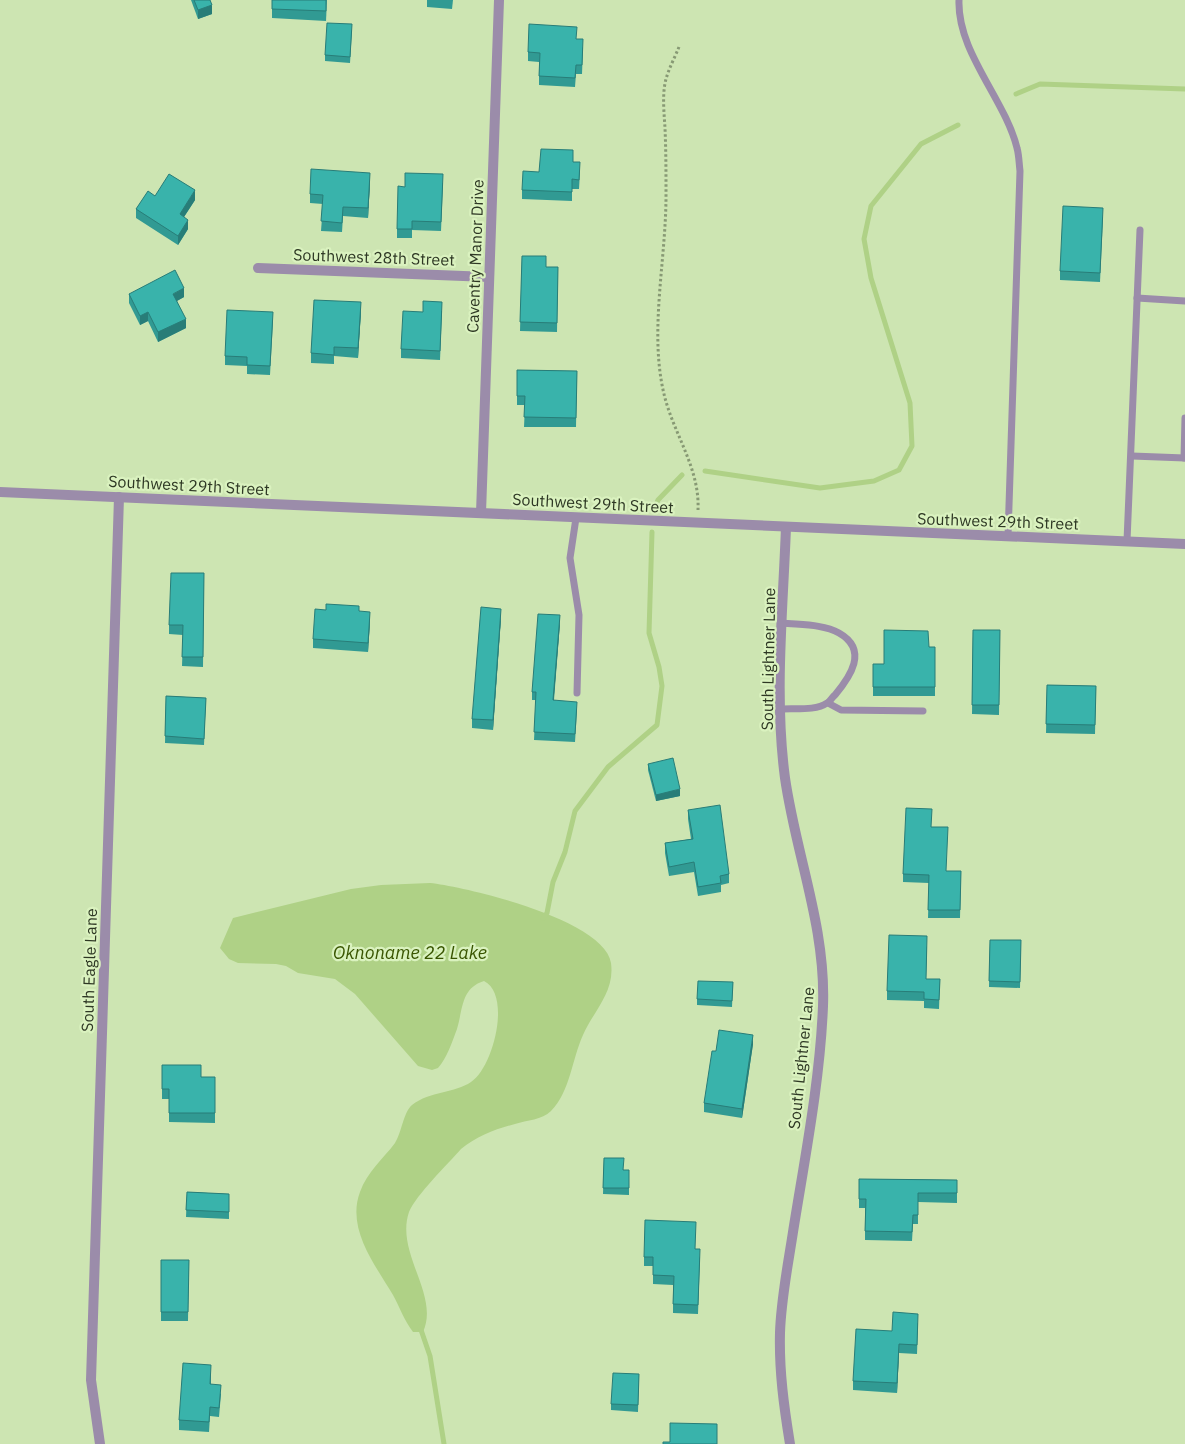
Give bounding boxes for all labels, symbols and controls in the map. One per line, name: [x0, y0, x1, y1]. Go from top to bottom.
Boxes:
street label: Caventry Manor Drive: [462, 179, 488, 333]
street label: Southwest 28th Street: [293, 244, 455, 270]
street label: Southwest 29th Street: [108, 471, 270, 499]
street label: Southwest 29th Street: [512, 489, 674, 517]
street label: Southwest 29th Street: [917, 508, 1079, 534]
street label: South Lightner Lane: [757, 587, 779, 731]
street label: South Eagle Lane: [77, 908, 101, 1032]
water label: Oknoname 22 Lake: [333, 941, 487, 964]
street label: South Lightner Lane: [784, 986, 818, 1130]

